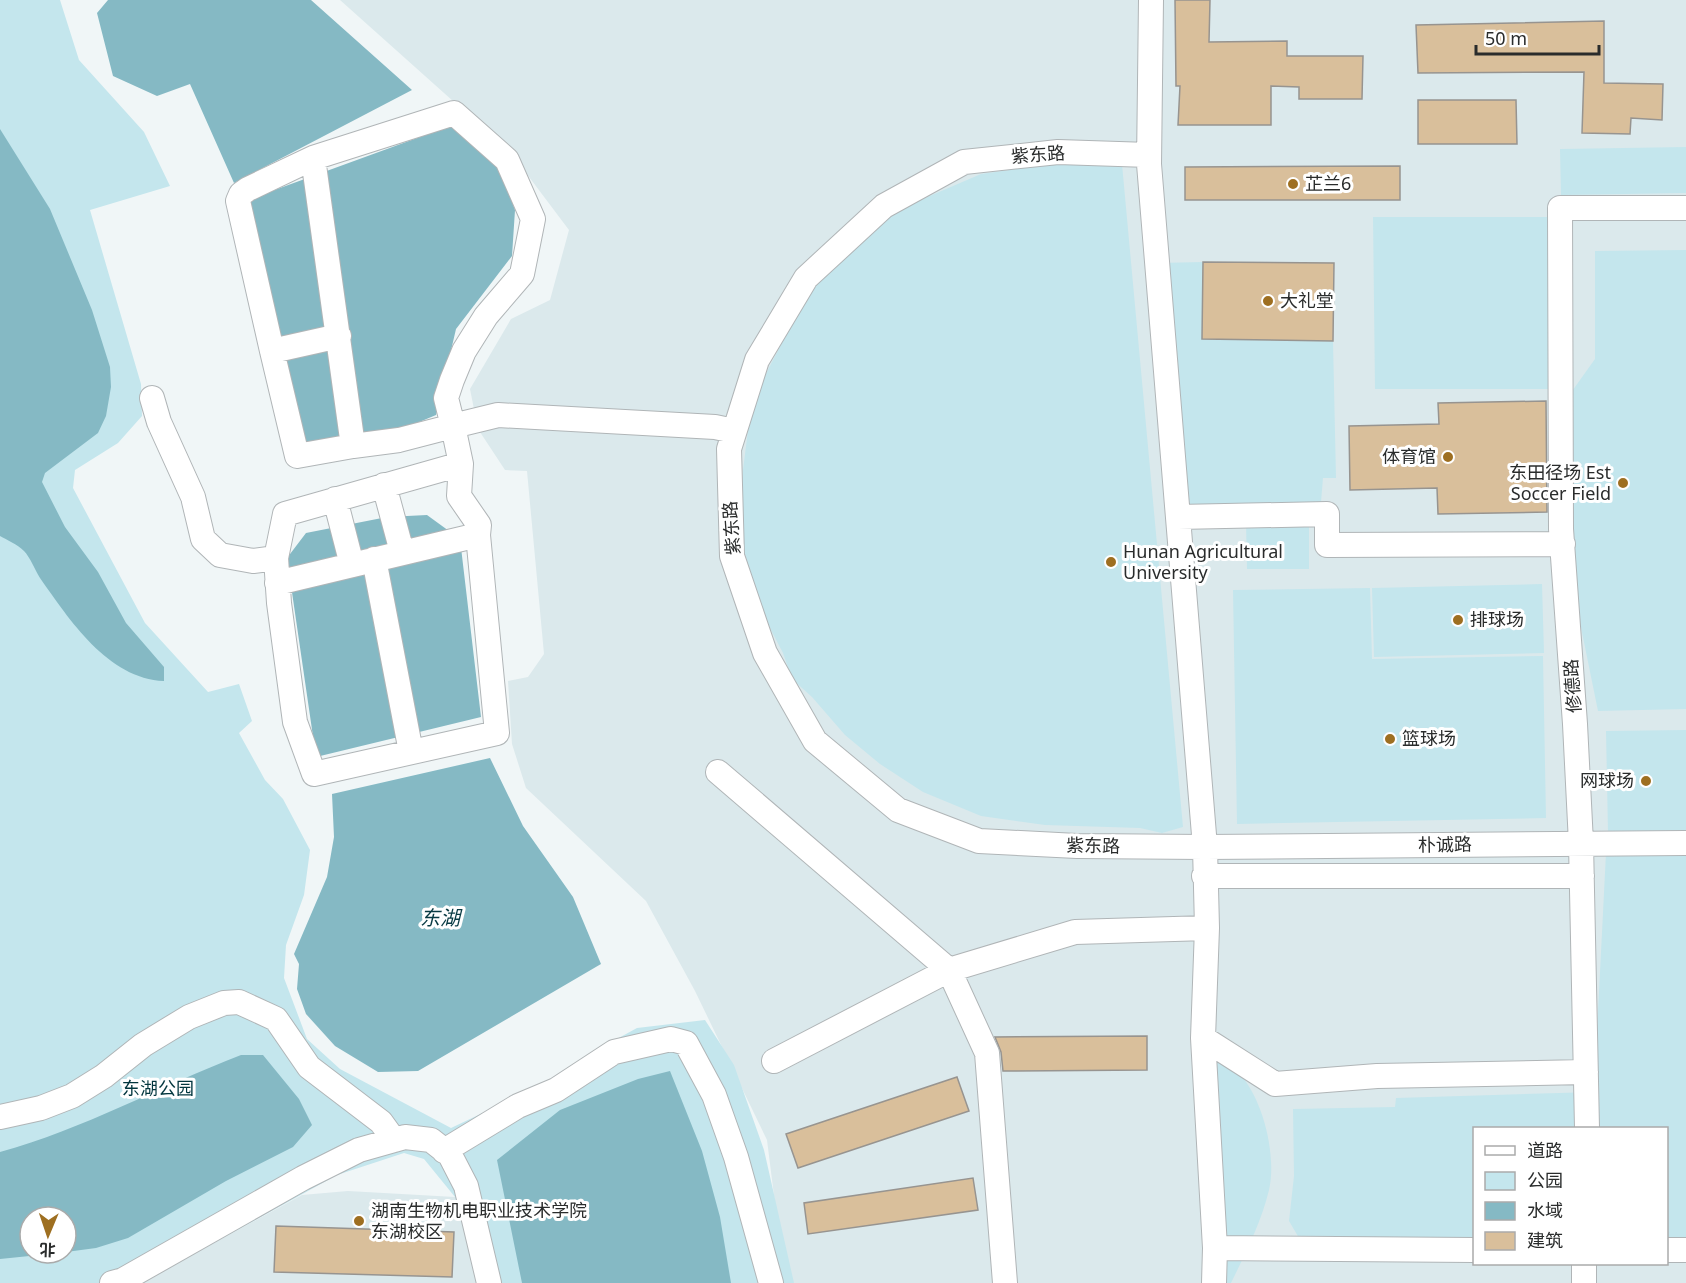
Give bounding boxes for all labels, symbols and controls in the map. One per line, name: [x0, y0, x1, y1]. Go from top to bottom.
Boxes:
scale bar: [1476, 18, 1599, 56]
text: 50 m: [1485, 26, 1527, 50]
street label: 紫东路: [1010, 140, 1066, 168]
place label: 芷兰6: [1305, 171, 1351, 195]
marker: 芷兰6: [1286, 177, 1300, 191]
place label: 大礼堂: [1280, 288, 1334, 312]
marker: 大礼堂: [1261, 294, 1275, 308]
place label: 体育馆: [1382, 444, 1436, 468]
marker: 体育馆: [1441, 450, 1455, 464]
place label: 东田径场 Est Soccer Field: [1509, 460, 1611, 505]
marker: 东田径场 Est Soccer Field: [1616, 476, 1630, 490]
street label: 紫东路: [717, 500, 745, 556]
place label: Hunan Agricultural University: [1123, 539, 1283, 584]
marker: Hunan Agricultural University: [1104, 555, 1118, 569]
place label: 排球场: [1470, 607, 1524, 631]
marker: 排球场: [1451, 613, 1465, 627]
street label: 修德路: [1558, 658, 1586, 714]
place label: 篮球场: [1402, 726, 1456, 750]
marker: 篮球场: [1383, 732, 1397, 746]
place label: 网球场: [1580, 768, 1634, 792]
marker: 网球场: [1639, 774, 1653, 788]
street label: 朴诚路: [1418, 832, 1472, 856]
street label: 紫东路: [1066, 833, 1120, 857]
water label: 东湖: [420, 904, 463, 931]
park label: 东湖公园: [122, 1076, 194, 1100]
legend: [1473, 1127, 1668, 1265]
text: 道路: [1527, 1138, 1563, 1162]
text: 公园: [1527, 1168, 1563, 1192]
place label: 湖南生物机电职业技术学院 东湖校区: [371, 1198, 587, 1243]
text: 水域: [1527, 1198, 1563, 1222]
north arrow: [18, 1205, 78, 1265]
marker: 湖南生物机电职业技术学院 东湖校区: [352, 1214, 366, 1228]
text: 建筑: [1527, 1228, 1563, 1252]
text: 北: [39, 1239, 56, 1261]

